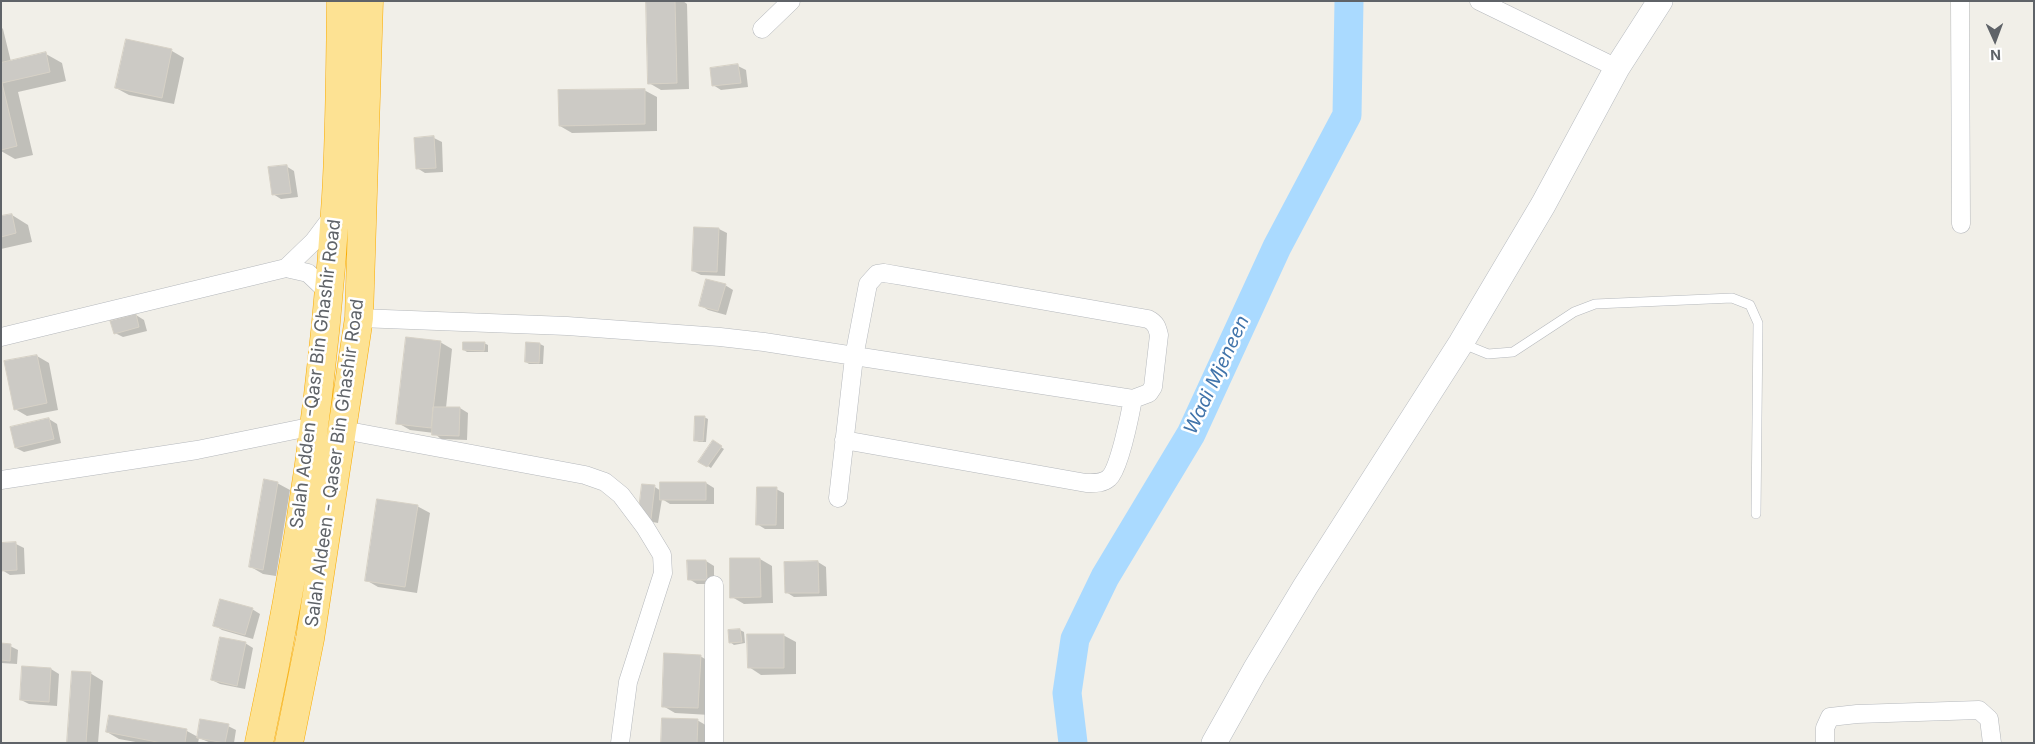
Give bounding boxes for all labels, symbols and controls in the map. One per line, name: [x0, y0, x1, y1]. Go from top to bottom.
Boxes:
north arrow: [1970, 15, 2020, 65]
text: N: [1990, 47, 2001, 64]
street label: Salah Adden -Qasr Bin Ghashir Road: [286, 218, 346, 530]
street label: Salah Aldeen - Qaser Bin Ghashir Road: [301, 298, 369, 628]
water label: Wadi Mjeneen: [1180, 312, 1254, 438]

